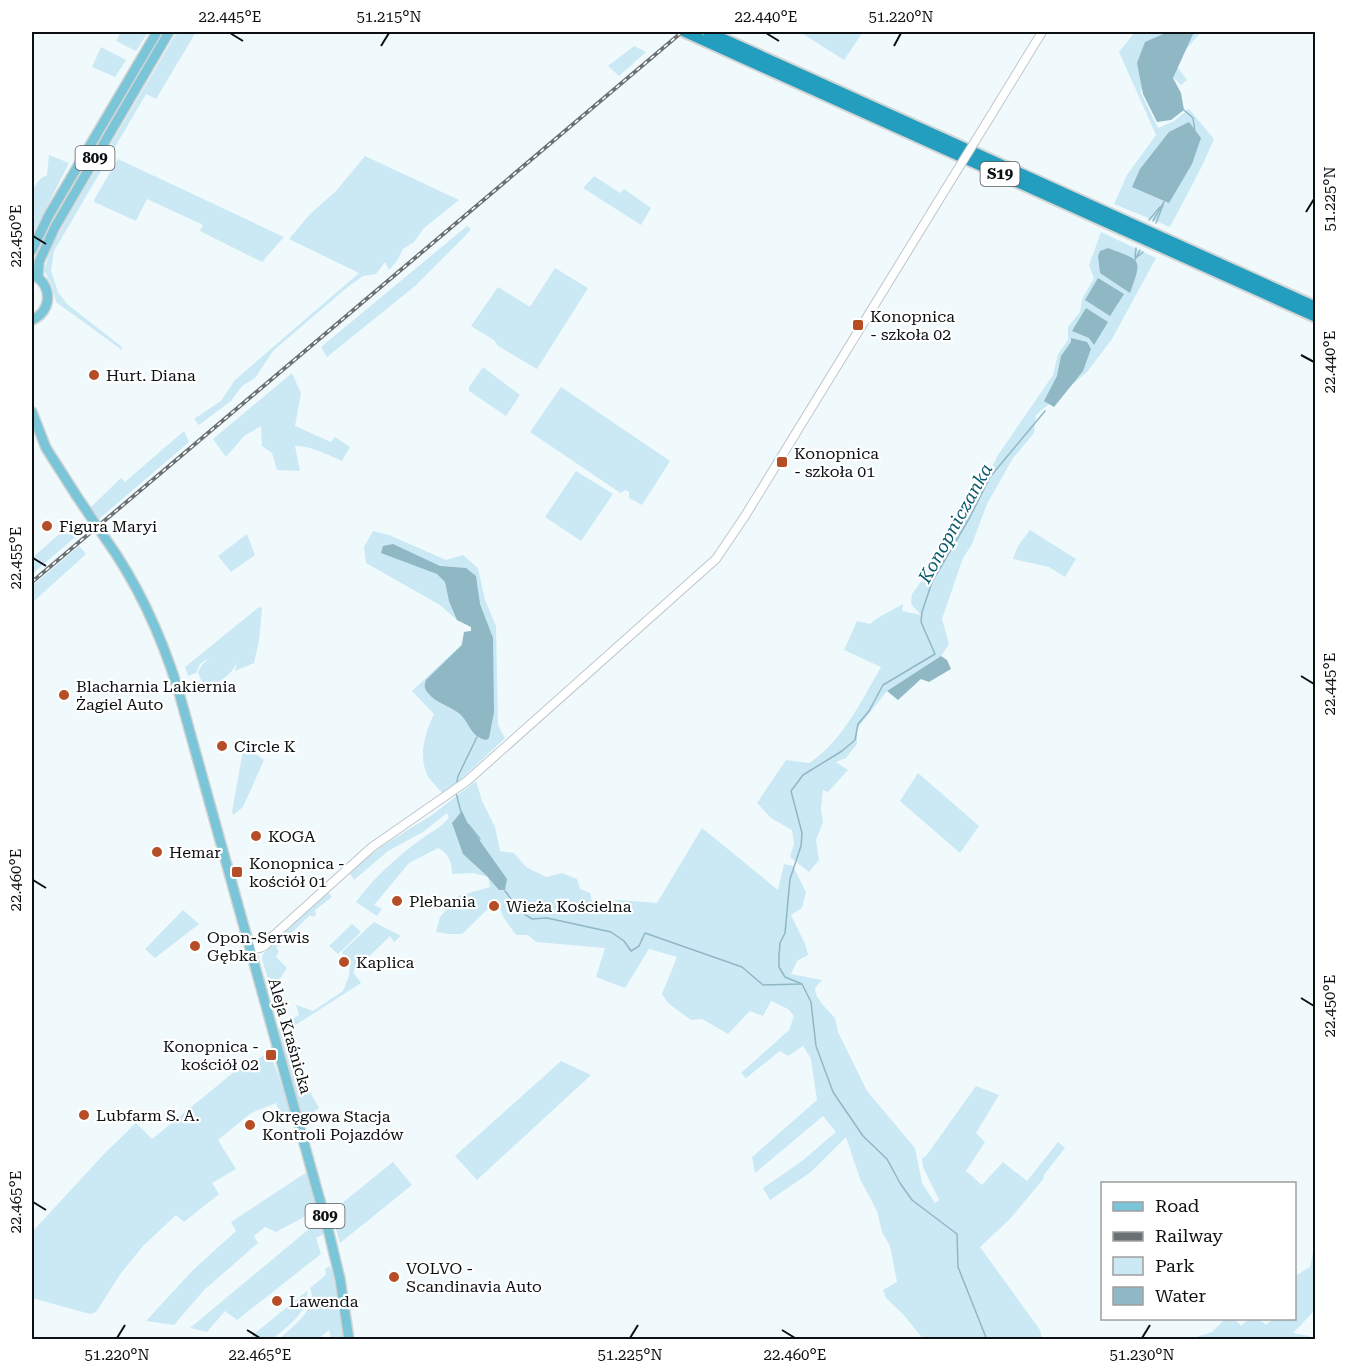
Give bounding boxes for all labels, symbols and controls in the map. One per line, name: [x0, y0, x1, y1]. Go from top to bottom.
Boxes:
text: 22.445°E: [199, 8, 261, 26]
text: 51.215°N: [356, 8, 422, 26]
text: 22.440°E: [735, 8, 797, 26]
text: 51.220°N: [868, 8, 934, 26]
road number: 809: [76, 146, 115, 170]
road number: S19: [980, 162, 1020, 186]
text: 51.225°N: [1321, 166, 1339, 232]
text: 22.450°E: [7, 205, 25, 267]
place label: Konopnica - szkoła 02: [870, 307, 955, 344]
marker: Konopnica - szkoła 02: [851, 318, 865, 332]
text: 22.440°E: [1321, 331, 1339, 393]
place label: Hurt. Diana: [106, 366, 196, 385]
marker: Hurt. Diana: [87, 368, 101, 382]
place label: Konopnica - szkoła 01: [794, 444, 879, 481]
marker: Konopnica - szkoła 01: [775, 455, 789, 469]
water label: Konopniczanka: [913, 460, 997, 587]
place label: Figura Maryi: [59, 517, 157, 536]
marker: Figura Maryi: [40, 519, 54, 533]
text: 22.455°E: [7, 527, 25, 589]
text: 22.445°E: [1321, 653, 1339, 715]
place label: Blacharnia Lakiernia Żagiel Auto: [76, 677, 237, 714]
marker: Blacharnia Lakiernia Żagiel Auto: [57, 688, 71, 702]
place label: Circle K: [234, 737, 296, 756]
marker: Circle K: [215, 739, 229, 753]
place label: KOGA: [268, 827, 316, 846]
marker: KOGA: [249, 829, 263, 843]
place label: Hemar: [169, 843, 221, 862]
marker: Hemar: [150, 845, 164, 859]
text: 22.460°E: [7, 849, 25, 911]
place label: Konopnica - kościół 01: [249, 854, 345, 891]
marker: Konopnica - kościół 01: [230, 865, 244, 879]
place label: Plebania: [409, 892, 476, 911]
marker: Plebania: [390, 894, 404, 908]
place label: Wieża Kościelna: [506, 897, 632, 916]
marker: Wieża Kościelna: [487, 899, 501, 913]
place label: Opon-Serwis Gębka: [207, 928, 310, 965]
marker: Opon-Serwis Gębka: [188, 939, 202, 953]
place label: Kaplica: [356, 953, 415, 972]
marker: Kaplica: [337, 955, 351, 969]
text: 22.450°E: [1321, 975, 1339, 1037]
street label: Aleja Kraśnicka: [264, 976, 316, 1096]
place label: Konopnica - kościół 02: [163, 1037, 259, 1074]
marker: Konopnica - kościół 02: [264, 1048, 278, 1062]
place label: Lubfarm S. A.: [96, 1106, 200, 1125]
place label: Okręgowa Stacja Kontroli Pojazdów: [262, 1107, 404, 1144]
marker: Lubfarm S. A.: [77, 1108, 91, 1122]
marker: Okręgowa Stacja Kontroli Pojazdów: [243, 1118, 257, 1132]
text: 22.465°E: [7, 1171, 25, 1233]
legend: [1101, 1182, 1296, 1320]
text: Road: [1155, 1195, 1200, 1216]
road number: 809: [306, 1204, 344, 1228]
text: Railway: [1155, 1225, 1223, 1246]
text: Park: [1155, 1255, 1195, 1276]
place label: VOLVO - Scandinavia Auto: [406, 1259, 542, 1296]
marker: VOLVO - Scandinavia Auto: [387, 1270, 401, 1284]
text: Water: [1155, 1285, 1206, 1306]
place label: Lawenda: [289, 1292, 359, 1311]
marker: Lawenda: [270, 1294, 284, 1308]
text: 51.220°N: [84, 1346, 150, 1364]
text: 22.465°E: [229, 1346, 291, 1364]
text: 51.225°N: [597, 1346, 663, 1364]
text: 22.460°E: [764, 1346, 826, 1364]
text: 51.230°N: [1109, 1346, 1175, 1364]

